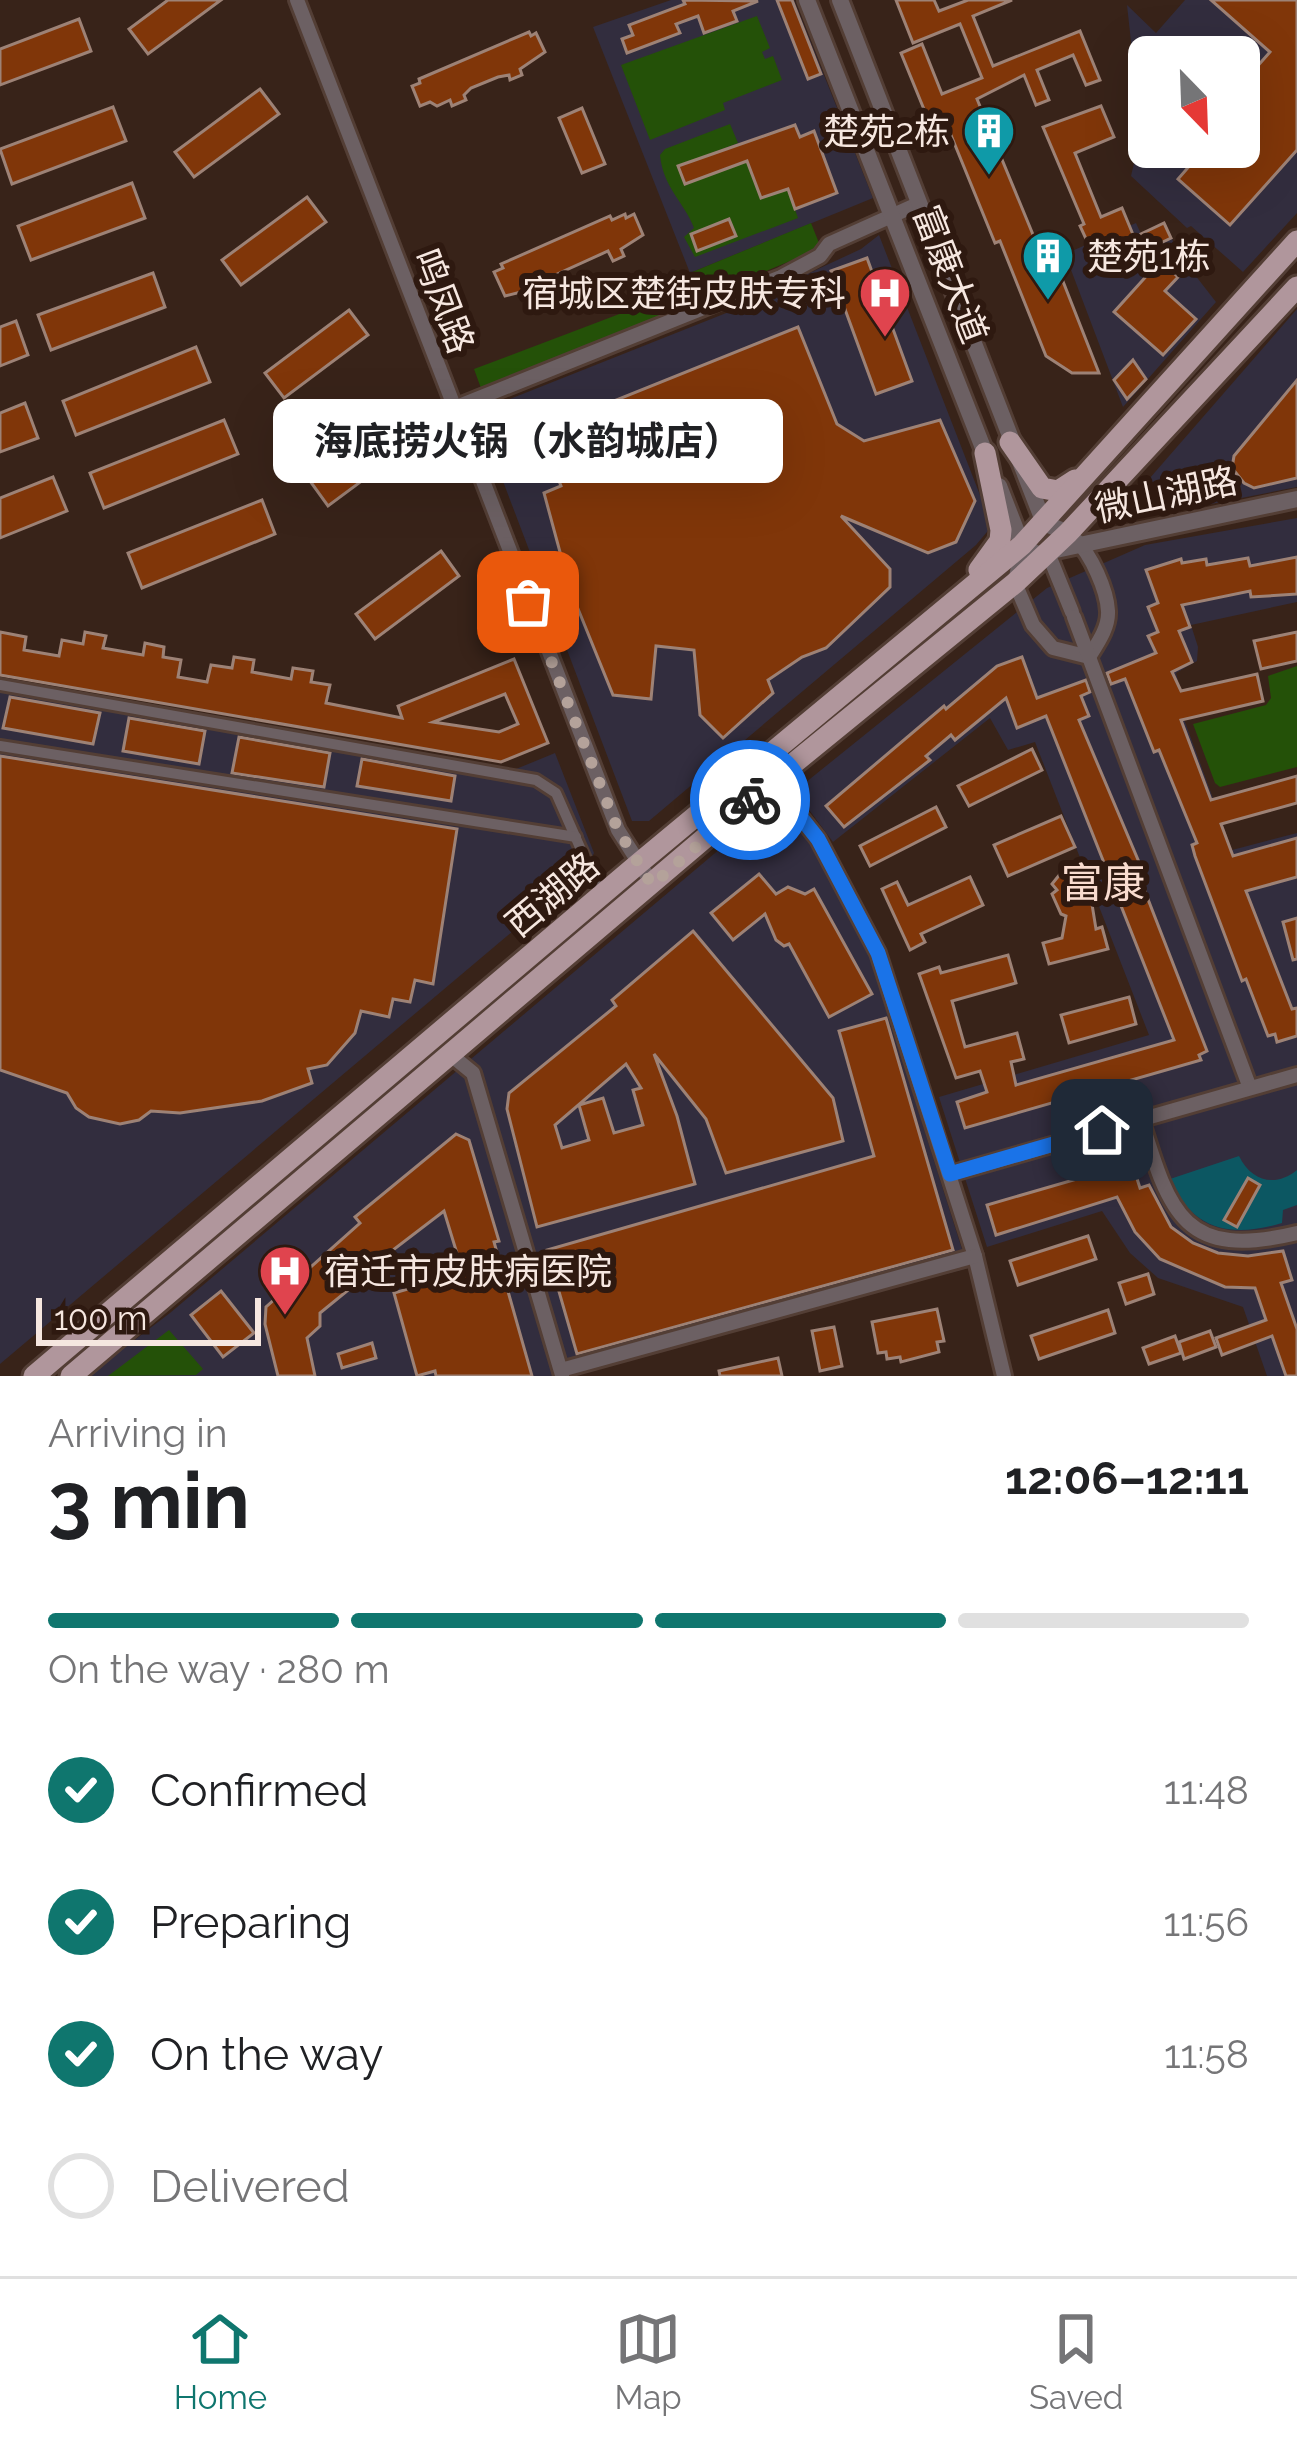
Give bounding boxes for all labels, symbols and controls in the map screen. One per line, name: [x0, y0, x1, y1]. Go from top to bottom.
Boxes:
north arrow: [1128, 36, 1260, 168]
map controls: [1128, 36, 1260, 168]
building icon: 楚苑2栋: [961, 103, 1017, 177]
place label: 楚苑2栋: [823, 110, 950, 152]
street label: 富康大道: [906, 199, 996, 349]
building icon: 楚苑1栋: [1020, 228, 1076, 302]
place label: 楚苑1栋: [1087, 235, 1210, 277]
street label: 鸣凤路: [405, 243, 483, 359]
hospital icon: 宿城区楚街皮肤专科: [857, 265, 913, 339]
place label: 宿城区楚街皮肤专科: [522, 272, 846, 314]
callout: 海底捞火锅（水韵城店）: [273, 398, 783, 482]
text: 海底捞火锅（水韵城店）: [313, 418, 743, 464]
street label: 微山湖路: [1091, 458, 1241, 530]
pin: [477, 551, 579, 653]
icon: bag: [495, 569, 561, 635]
courier: [690, 740, 810, 860]
icon: bike: [717, 767, 783, 833]
street label: 西湖路: [497, 843, 607, 945]
district label: 富康: [1061, 859, 1145, 908]
pin: [1051, 1079, 1153, 1181]
icon: home: [1069, 1097, 1135, 1163]
hospital icon: 宿迁市皮肤病医院: [257, 1243, 313, 1317]
place label: 宿迁市皮肤病医院: [324, 1250, 612, 1292]
scale bar: [36, 1292, 261, 1345]
text: 100 m: [54, 1299, 147, 1338]
text: Arriving in: [48, 1410, 228, 1456]
text: 12:06–12:11: [1005, 1452, 1249, 1505]
text: 3 min: [48, 1455, 250, 1546]
text: On the way · 280 m: [48, 1646, 390, 1692]
icon: check: [48, 1757, 114, 1823]
text: Confirmed: [150, 1764, 368, 1817]
text: 11:48: [1164, 1767, 1249, 1813]
icon: check: [48, 1889, 114, 1955]
text: Preparing: [150, 1896, 351, 1949]
text: 11:56: [1164, 1899, 1249, 1945]
icon: check: [48, 2021, 114, 2087]
text: On the way: [150, 2028, 384, 2081]
text: 11:58: [1164, 2031, 1249, 2077]
text: Delivered: [150, 2160, 350, 2213]
tab: Home: [174, 2306, 267, 2417]
tab: Map: [614, 2306, 682, 2417]
tab: Saved: [1029, 2306, 1123, 2417]

